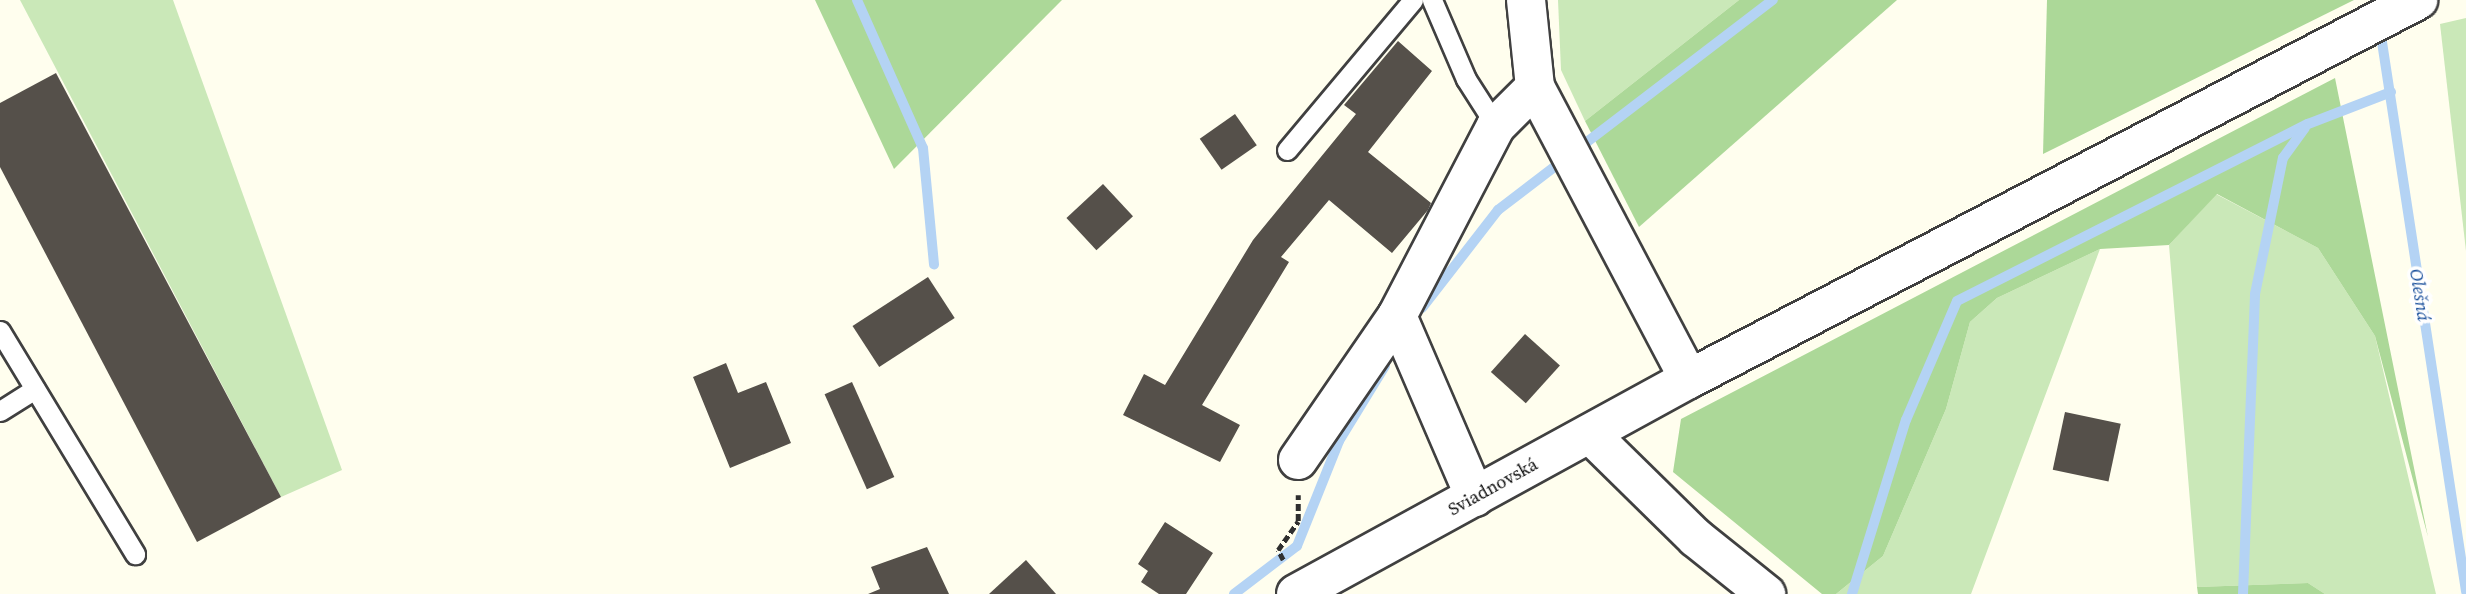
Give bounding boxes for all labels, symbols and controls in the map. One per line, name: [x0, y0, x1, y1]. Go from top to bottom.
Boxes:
water label: Olešná: [2405, 267, 2435, 323]
street label: Sviadnovská: [1444, 454, 1542, 520]

